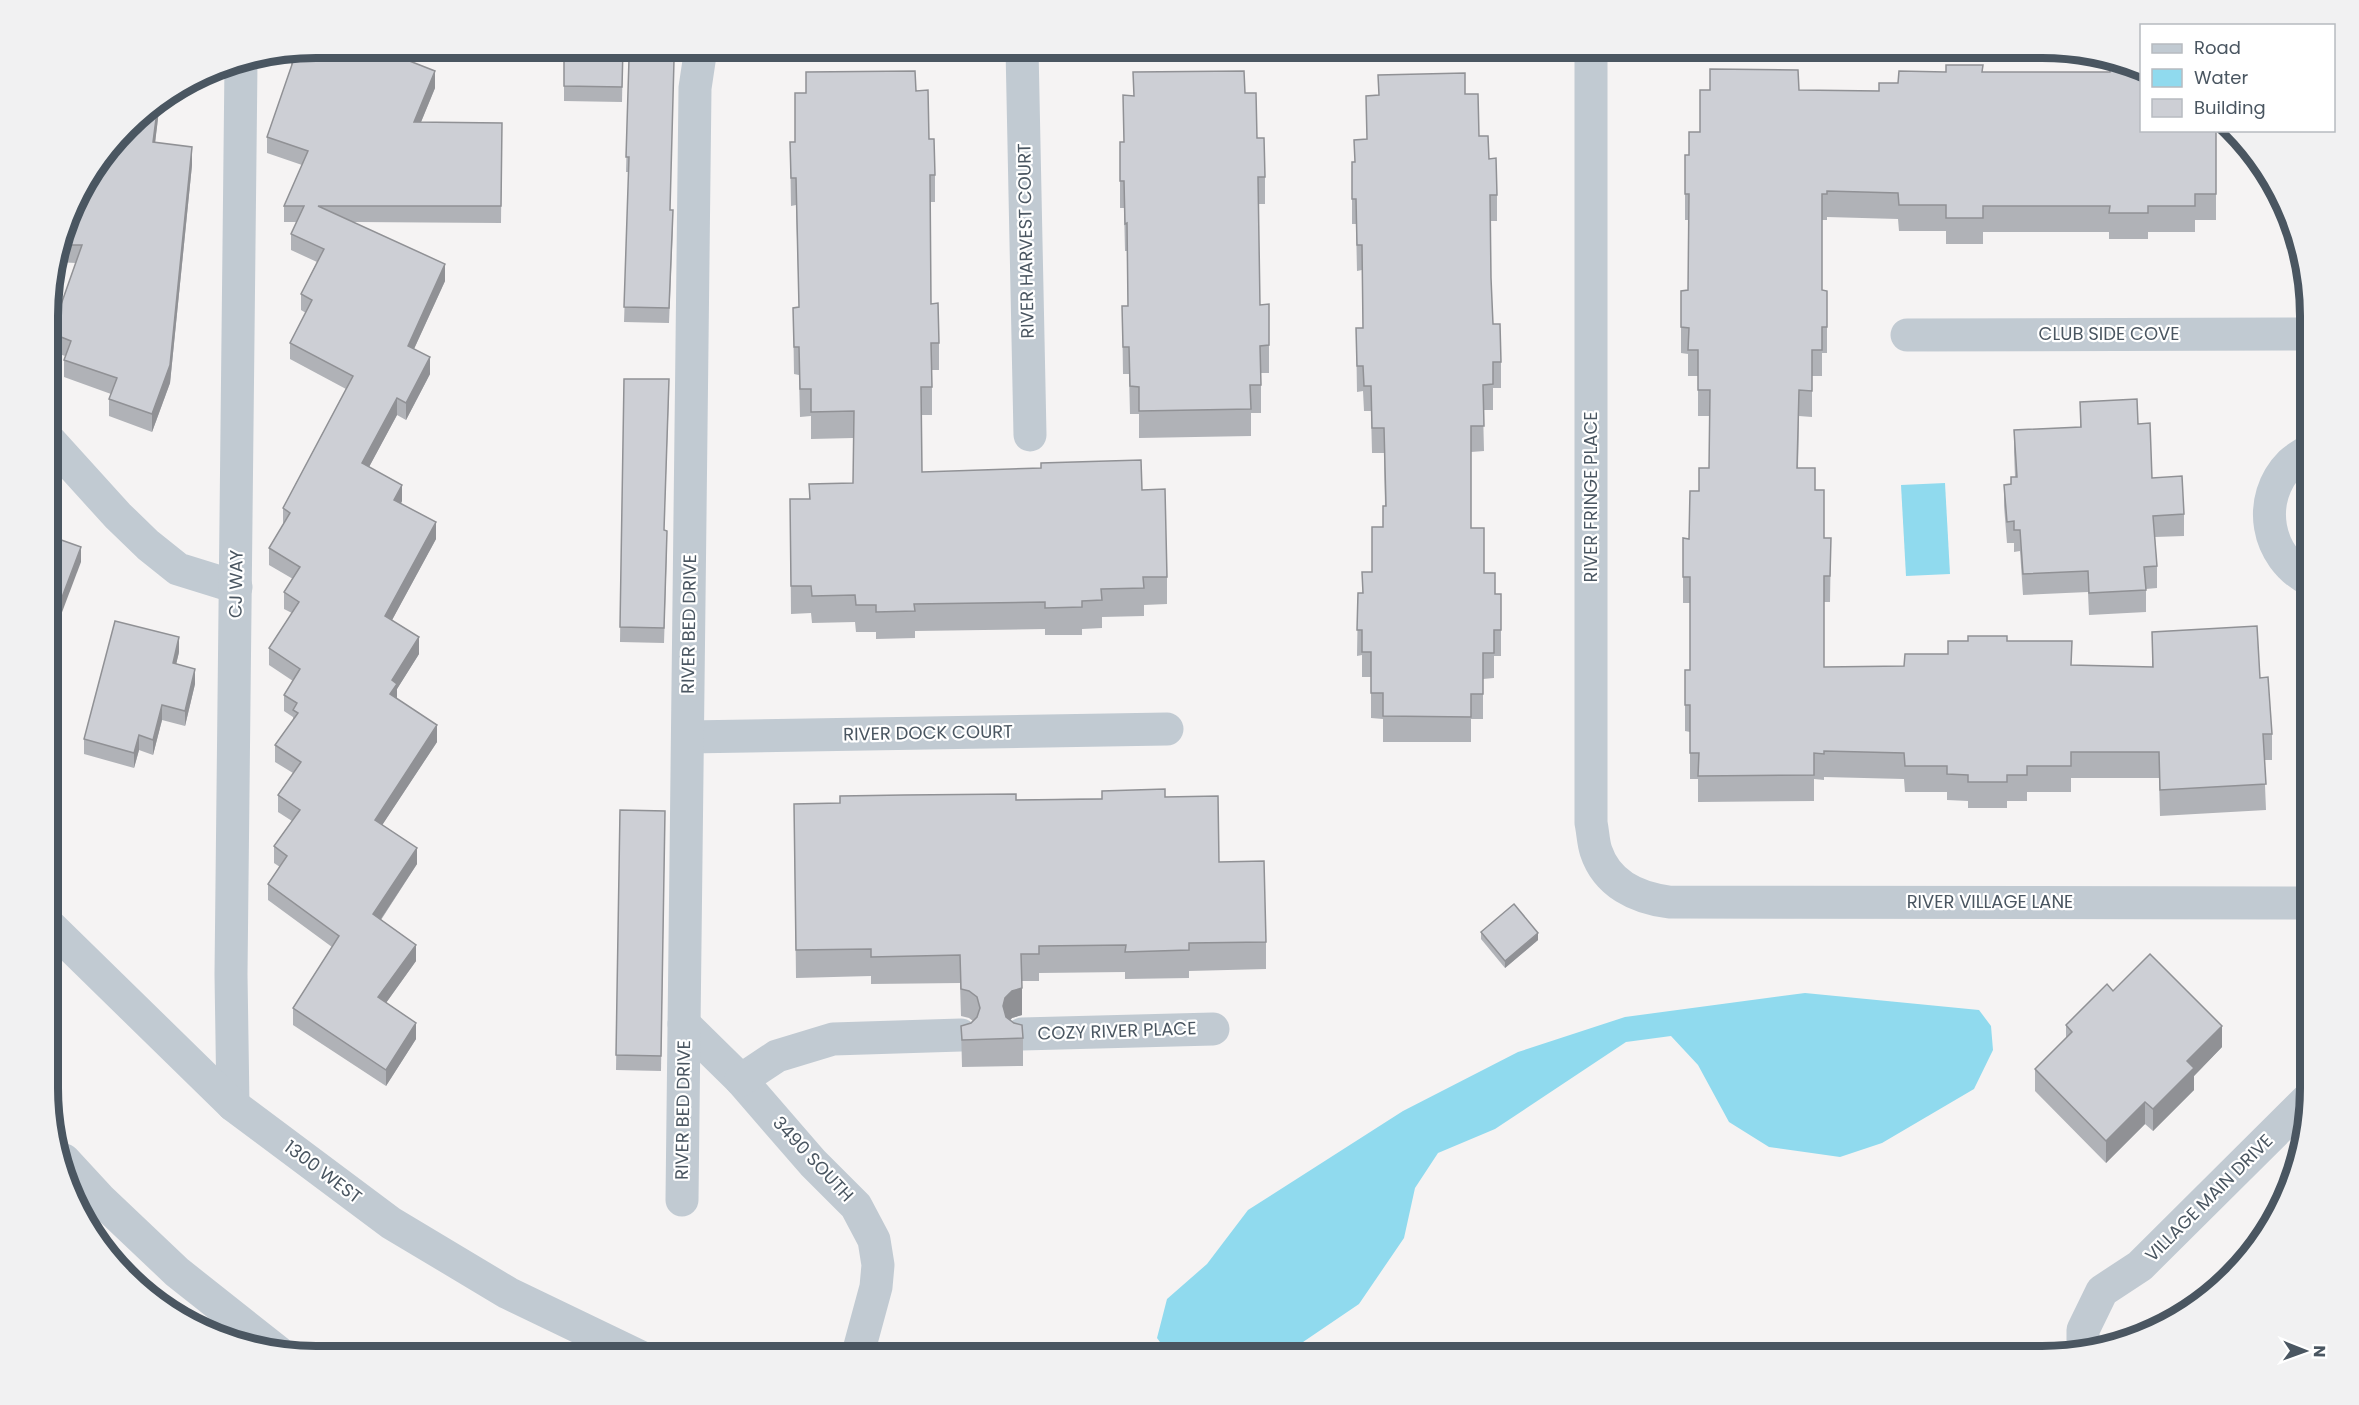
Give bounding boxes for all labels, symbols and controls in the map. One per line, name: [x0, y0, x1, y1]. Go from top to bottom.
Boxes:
legend: [2140, 24, 2335, 132]
text: Road: [2194, 35, 2241, 60]
text: Water: [2194, 65, 2248, 90]
text: Building: [2194, 95, 2266, 120]
street label: RIVER HARVEST COURT: [1011, 143, 1040, 339]
street label: CLUB SIDE COVE: [2039, 321, 2179, 346]
street label: RIVER FRINGE PLACE: [1578, 411, 1603, 583]
street label: CJ WAY: [222, 549, 249, 618]
street label: RIVER BED DRIVE: [675, 554, 702, 694]
street label: RIVER DOCK COURT: [843, 719, 1013, 746]
street label: RIVER VILLAGE LANE: [1907, 889, 2073, 914]
street label: COZY RIVER PLACE: [1037, 1015, 1197, 1046]
street label: RIVER BED DRIVE: [669, 1040, 696, 1180]
street label: 3490 SOUTH: [767, 1110, 859, 1207]
street label: VILLAGE MAIN DRIVE: [2139, 1128, 2278, 1267]
street label: 1300 WEST: [279, 1134, 367, 1209]
north arrow: [2275, 1321, 2335, 1381]
text: N: [2308, 1345, 2331, 1357]

